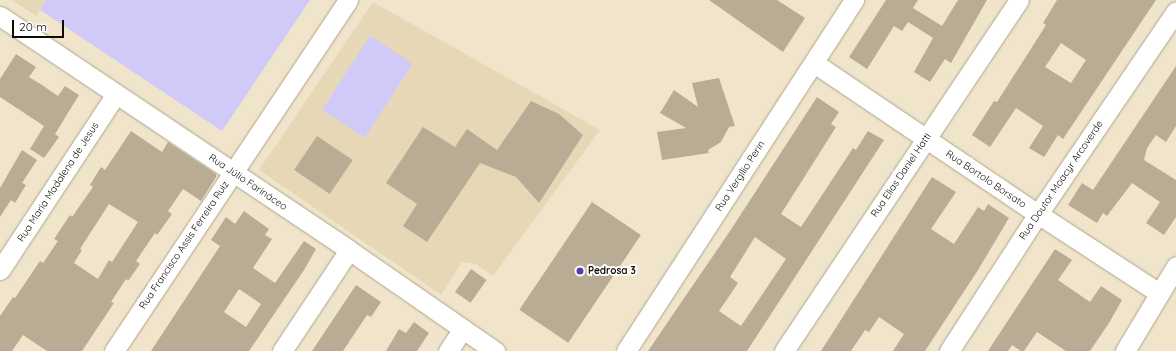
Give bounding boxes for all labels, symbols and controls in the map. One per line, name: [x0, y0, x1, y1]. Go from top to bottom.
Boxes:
scale bar: [14, 12, 66, 38]
text: 20 m: [19, 19, 47, 34]
street label: Rua Doutor Moacyr Arcoverde: [1017, 118, 1105, 242]
street label: Rua Maria Madalena de Jesus: [15, 120, 101, 244]
street label: Rua Elias Daniel Hatti: [868, 131, 934, 219]
street label: Rua Vergílio Perin: [713, 138, 767, 214]
street label: Rua Bortolo Borsato: [944, 148, 1028, 210]
street label: Rua Júlio Farináceo: [207, 151, 289, 213]
street label: Rua Francisco Assis Ferreira Ruiz: [137, 179, 231, 311]
place label: Pedrosa 3: [588, 265, 636, 277]
marker: Pedrosa 3: [575, 266, 585, 276]

